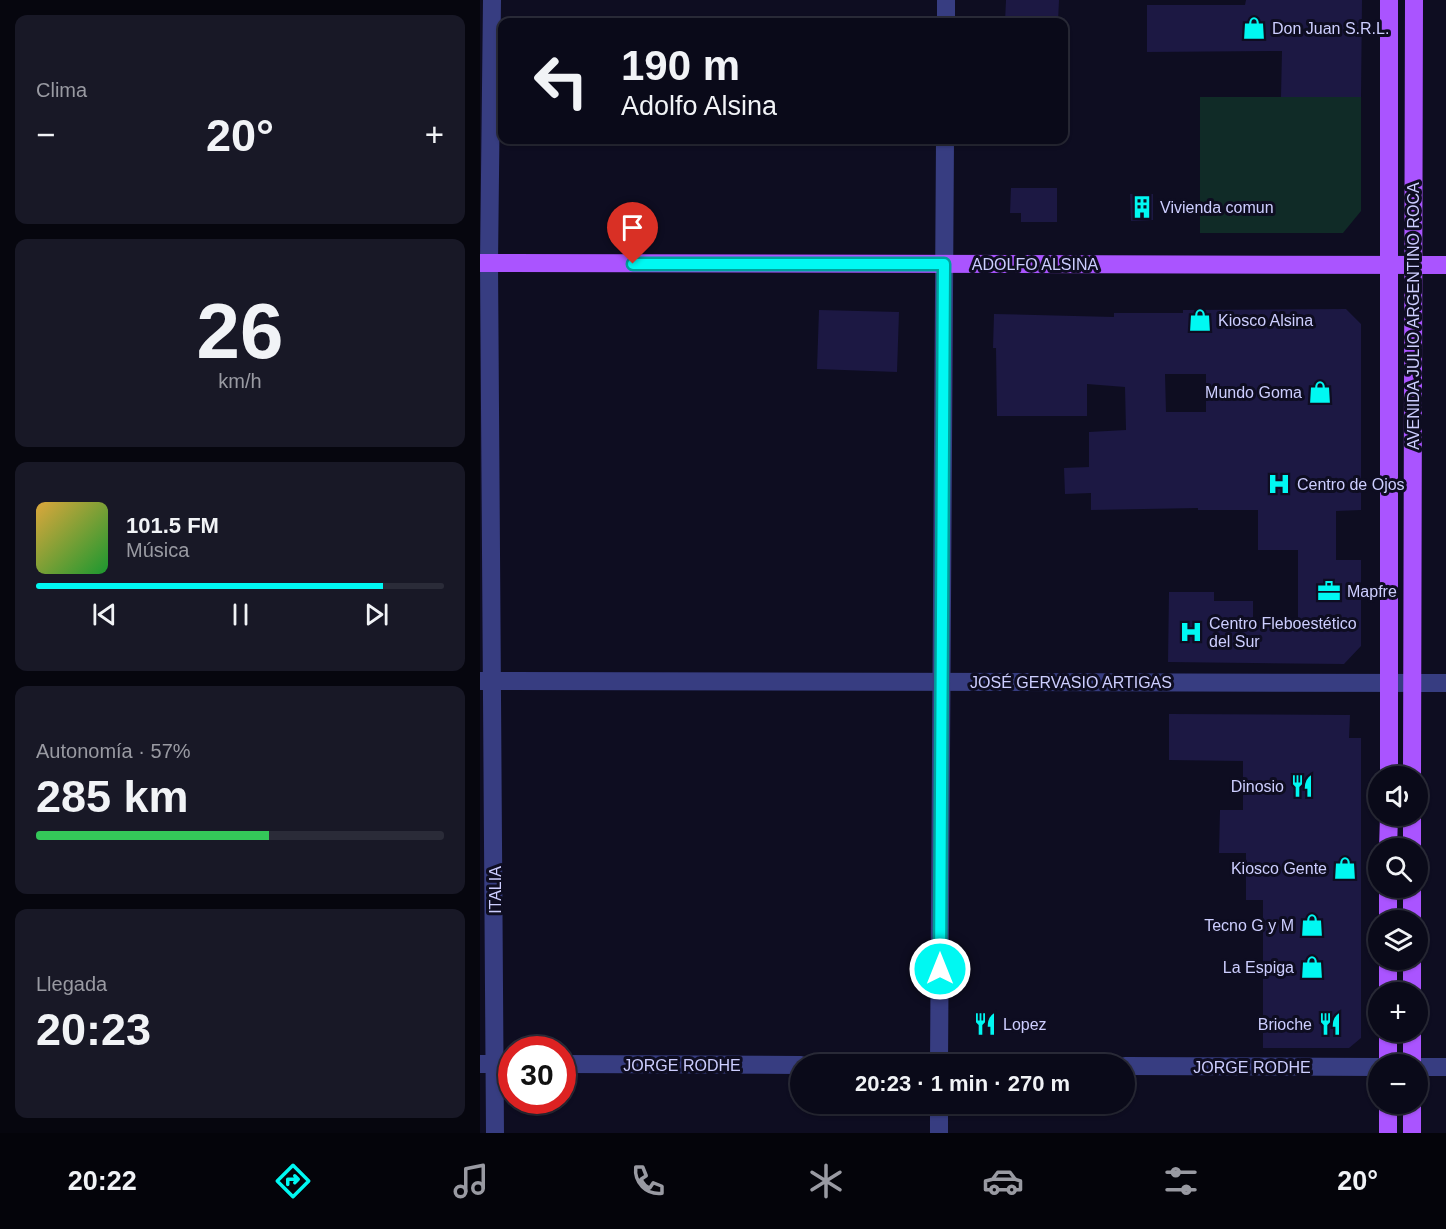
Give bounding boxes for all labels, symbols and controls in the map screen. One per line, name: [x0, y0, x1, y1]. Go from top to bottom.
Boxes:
shop icon: Don Juan S.R.L.: [1241, 15, 1267, 41]
place label: Don Juan S.R.L.: [1272, 20, 1389, 37]
icon: left: [522, 42, 600, 120]
text: 190 m: [621, 42, 740, 89]
text: Clima: [36, 79, 87, 101]
text: Adolfo Alsina: [621, 91, 777, 121]
text: 20°: [206, 110, 274, 161]
text: −: [36, 116, 55, 153]
text: +: [425, 116, 444, 153]
street label: AVENIDA JULIO ARGENTINO ROCA: [1405, 182, 1422, 450]
building icon: Vivienda comun: [1129, 194, 1155, 220]
place label: Vivienda comun: [1160, 199, 1274, 216]
pin: [607, 202, 658, 264]
icon: arrive: [616, 211, 649, 244]
street label: ADOLFO ALSINA: [972, 256, 1098, 273]
text: 26: [197, 287, 283, 375]
shop icon: Kiosco Alsina: [1187, 307, 1213, 333]
place label: Kiosco Alsina: [1218, 312, 1313, 329]
text: km/h: [218, 370, 262, 392]
shop icon: Mundo Goma: [1307, 379, 1333, 405]
place label: Mundo Goma: [1205, 384, 1302, 401]
hospital icon: Centro de Ojos: [1266, 471, 1292, 497]
place label: Centro de Ojos: [1297, 476, 1405, 493]
text: 101.5 FM: [126, 513, 219, 538]
text: Música: [126, 539, 189, 561]
office icon: Mapfre: [1316, 578, 1342, 604]
place label: Mapfre: [1347, 583, 1397, 600]
icon: previous: [88, 598, 121, 631]
icon: pause: [224, 598, 257, 631]
icon: next: [360, 598, 393, 631]
place label: Centro Fleboestético del Sur: [1209, 615, 1357, 650]
hospital icon: Centro Fleboestético del Sur: [1178, 619, 1204, 645]
street label: JOSÉ GERVASIO ARTIGAS: [970, 673, 1172, 691]
text: Autonomía · 57%: [36, 740, 191, 762]
map controls: [1368, 766, 1428, 1114]
button: sound: [1368, 766, 1428, 826]
text: 285 km: [36, 771, 189, 822]
restaurant icon: Dinosio: [1289, 773, 1315, 799]
place label: Dinosio: [1231, 778, 1284, 795]
button: search: [1368, 838, 1428, 898]
shop icon: Kiosco Gente: [1332, 855, 1358, 881]
place label: Kiosco Gente: [1231, 860, 1327, 877]
street label: ITALIA: [487, 866, 504, 914]
button: layers: [1368, 910, 1428, 970]
shop icon: Tecno G y M: [1299, 912, 1325, 938]
place label: Tecno G y M: [1204, 917, 1294, 934]
position arrow: [908, 937, 972, 1001]
shop icon: La Espiga: [1299, 954, 1325, 980]
place label: La Espiga: [1223, 959, 1294, 976]
text: Llegada: [36, 973, 107, 995]
button: +: [1368, 982, 1428, 1042]
text: 20:23: [36, 1004, 151, 1055]
restaurant icon: Lopez: [972, 1011, 998, 1037]
restaurant icon: Brioche: [1317, 1011, 1343, 1037]
place label: Lopez: [1003, 1016, 1047, 1033]
place label: Brioche: [1258, 1016, 1312, 1033]
speed limit sign: 30: [498, 1036, 576, 1114]
button: −: [1368, 1054, 1428, 1114]
street label: JORGE RODHE: [623, 1057, 741, 1074]
street label: JORGE RODHE: [1193, 1059, 1311, 1076]
text: 20:23 · 1 min · 270 m: [855, 1071, 1070, 1096]
icon: directions: [272, 1160, 314, 1202]
icon: music: [450, 1160, 492, 1202]
icon: phone: [627, 1160, 669, 1202]
icon: climate: [805, 1160, 847, 1202]
icon: car: [982, 1160, 1024, 1202]
icon: filters: [1160, 1160, 1202, 1202]
text: 20:22: [68, 1166, 137, 1196]
text: 20°: [1337, 1166, 1378, 1196]

